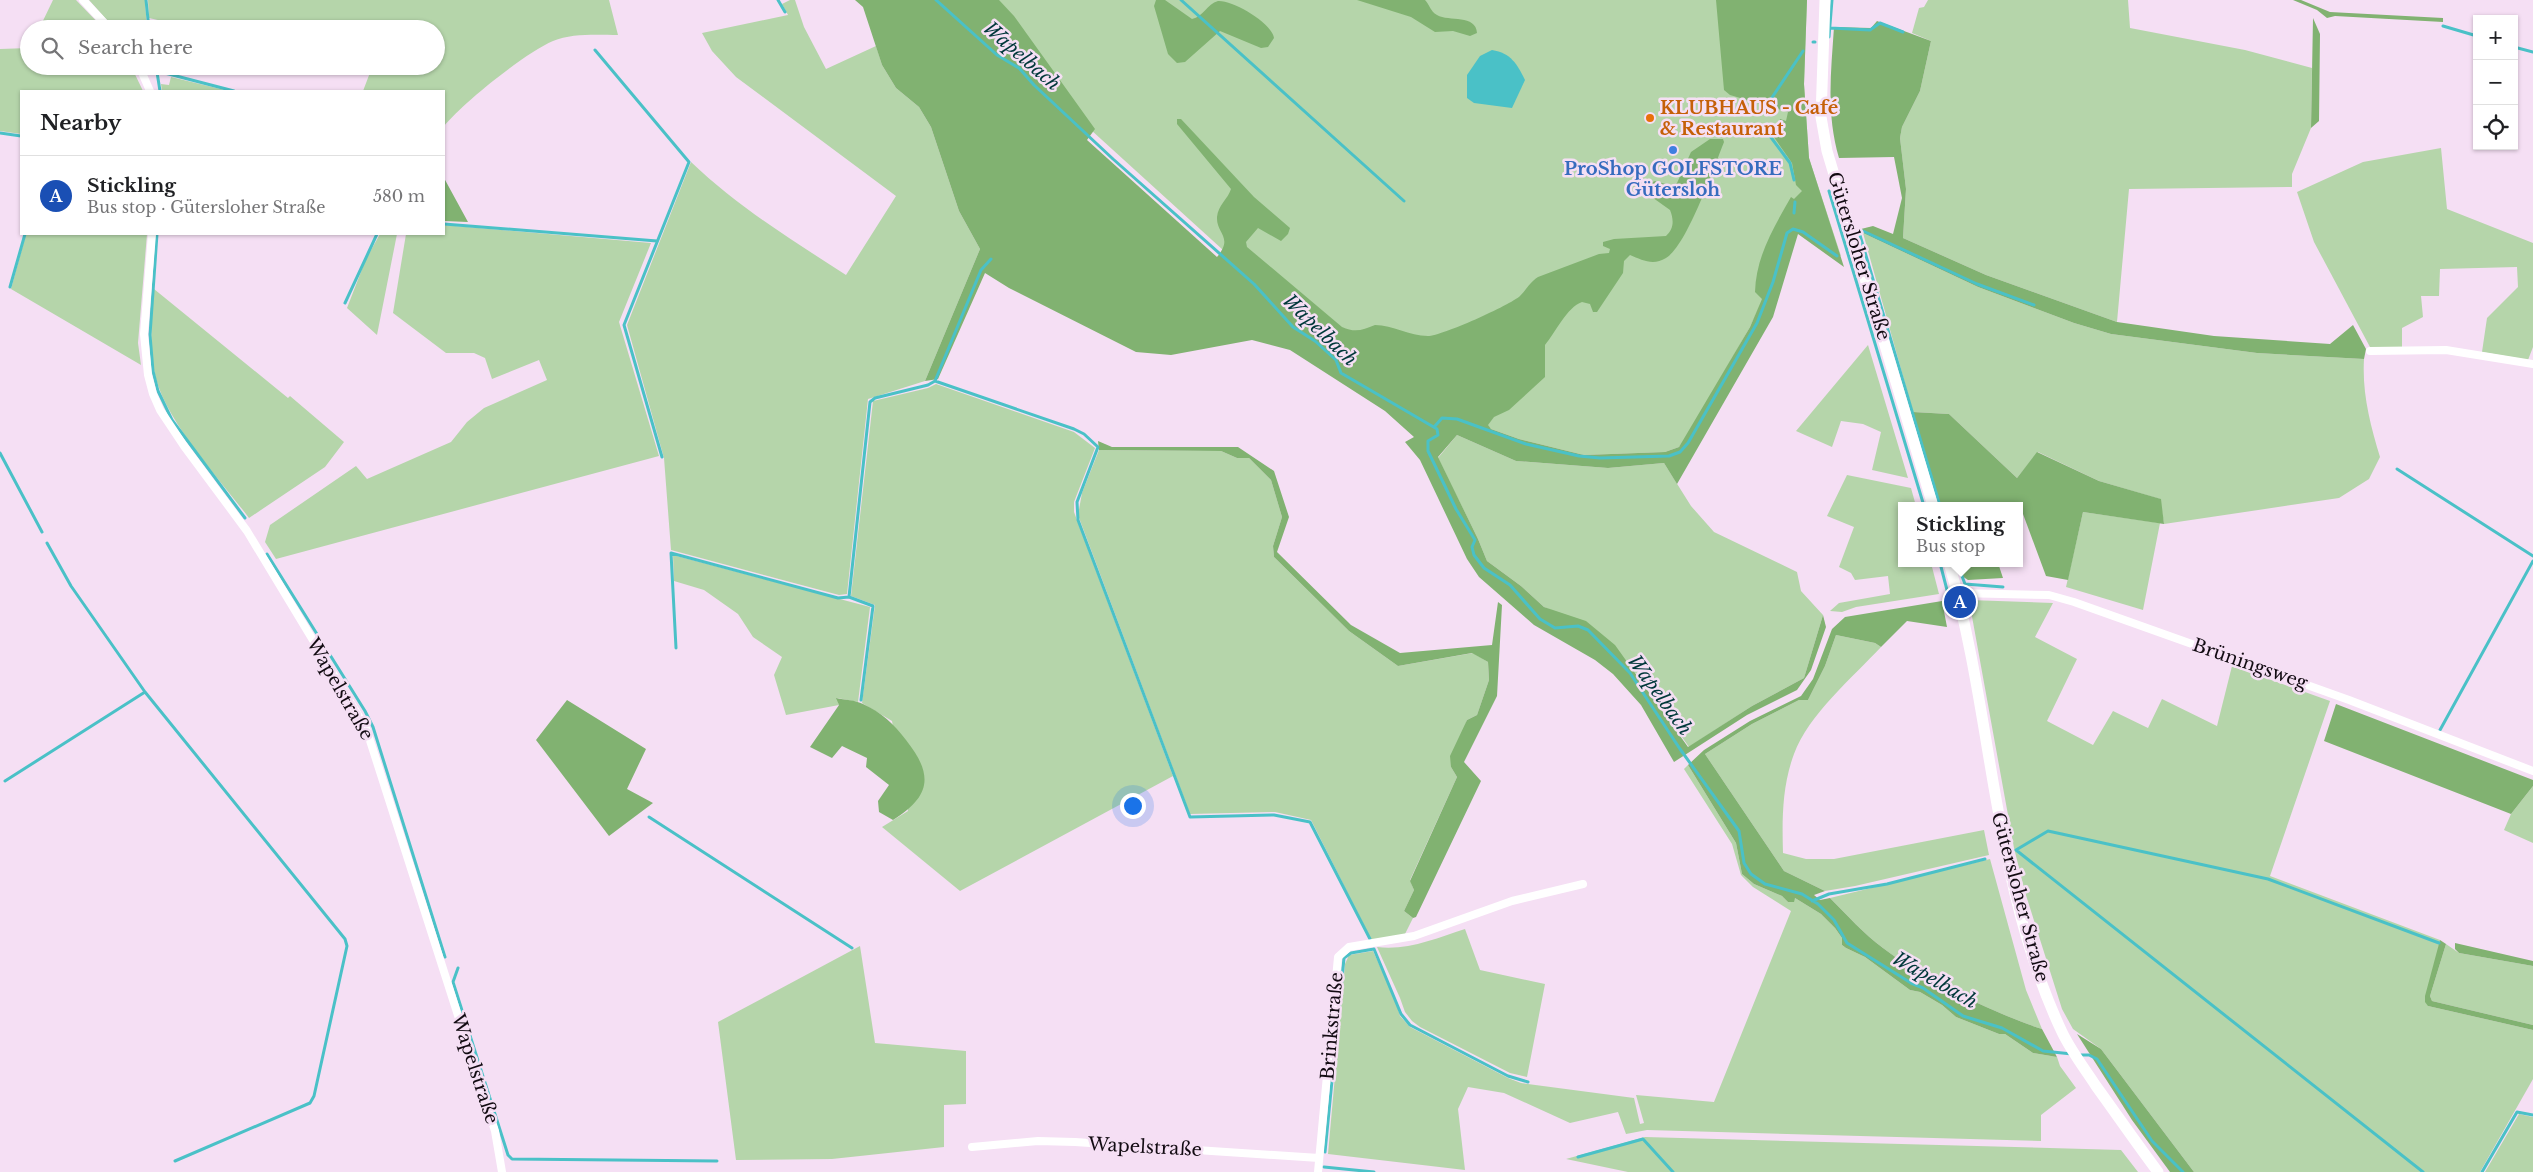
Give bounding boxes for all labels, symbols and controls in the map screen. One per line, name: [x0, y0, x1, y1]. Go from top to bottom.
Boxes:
map controls: [2473, 15, 2518, 150]
button: +: [2473, 15, 2518, 60]
water label: Wapelbach: [979, 16, 1065, 96]
search box: [20, 20, 445, 75]
icon: search: [38, 34, 66, 62]
text: Search here: [78, 36, 193, 59]
button: −: [2473, 60, 2518, 105]
place label: KLUBHAUS - Café & Restaurant: [1660, 97, 1838, 140]
button: locate: [2473, 105, 2518, 150]
text: Nearby: [40, 110, 121, 136]
marker: KLUBHAUS - Café & Restaurant: [1644, 112, 1656, 124]
marker: ProShop GOLFSTORE Gütersloh: [1667, 144, 1679, 156]
place label: ProShop GOLFSTORE Gütersloh: [1564, 158, 1782, 201]
street label: Gütersloher Straße: [1823, 169, 1895, 343]
text: Stickling: [87, 174, 176, 197]
text: A: [50, 186, 62, 206]
text: 580 m: [373, 186, 425, 206]
text: Bus stop · Gütersloher Straße: [87, 197, 325, 217]
water label: Wapelbach: [1278, 289, 1362, 371]
popup: [1898, 502, 2023, 567]
text: Stickling: [1916, 513, 2005, 536]
text: Bus stop: [1916, 536, 1985, 556]
pin: A: [1944, 583, 1976, 621]
street label: Wapelstraße: [301, 633, 378, 744]
street label: Brüningsweg: [2190, 634, 2311, 694]
water label: Wapelbach: [1623, 650, 1697, 740]
your location: [1120, 793, 1146, 819]
street label: Gütersloher Straße: [1987, 810, 2053, 984]
water label: Wapelbach: [1889, 947, 1982, 1014]
street label: Brinkstraße: [1316, 971, 1348, 1081]
street label: Wapelstraße: [447, 1010, 503, 1127]
street label: Wapelstraße: [1086, 1133, 1203, 1161]

